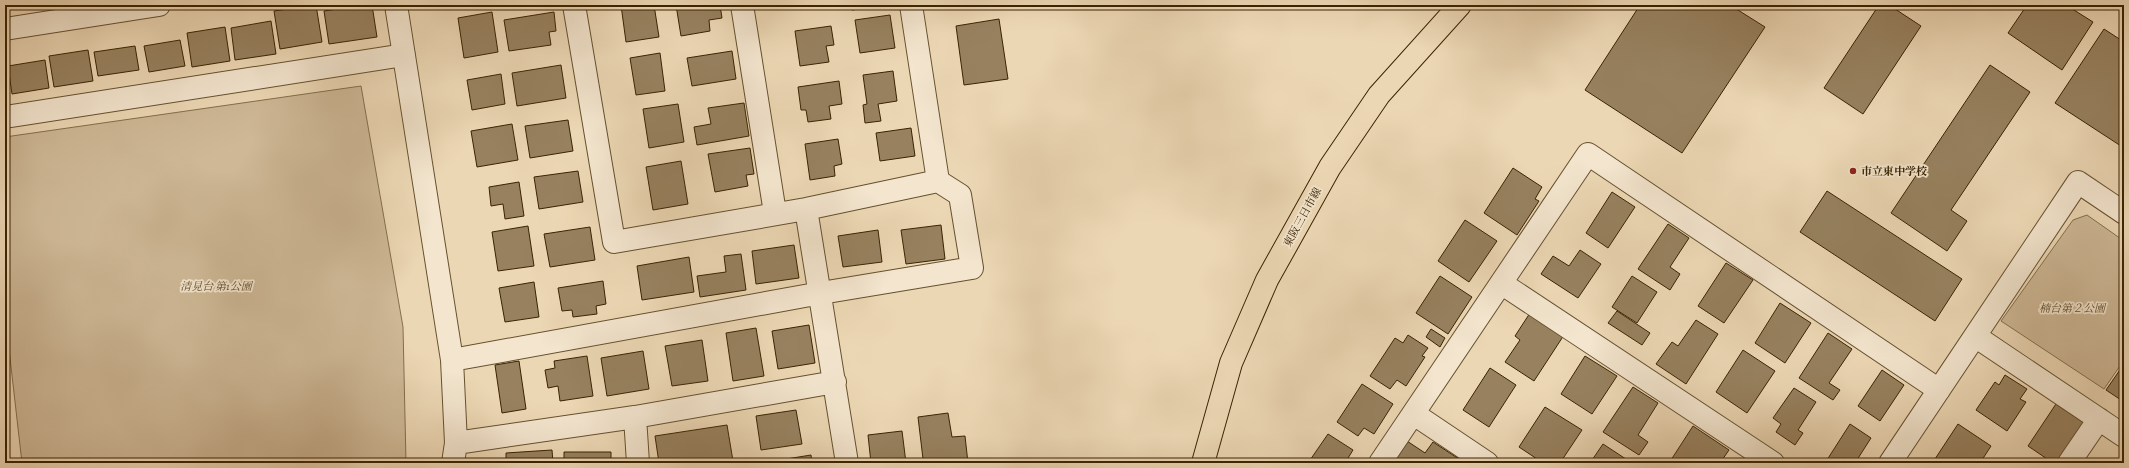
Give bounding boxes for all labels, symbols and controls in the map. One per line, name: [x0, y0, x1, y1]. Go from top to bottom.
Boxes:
place label: 市立東中学校: [1861, 164, 1927, 179]
marker: 市立東中学校: [1848, 166, 1858, 176]
street label: 東阪三日市線: [1280, 185, 1325, 250]
park label: 清見台 第1公園: [180, 279, 254, 294]
park label: 楠台第２公園: [2039, 301, 2107, 316]

